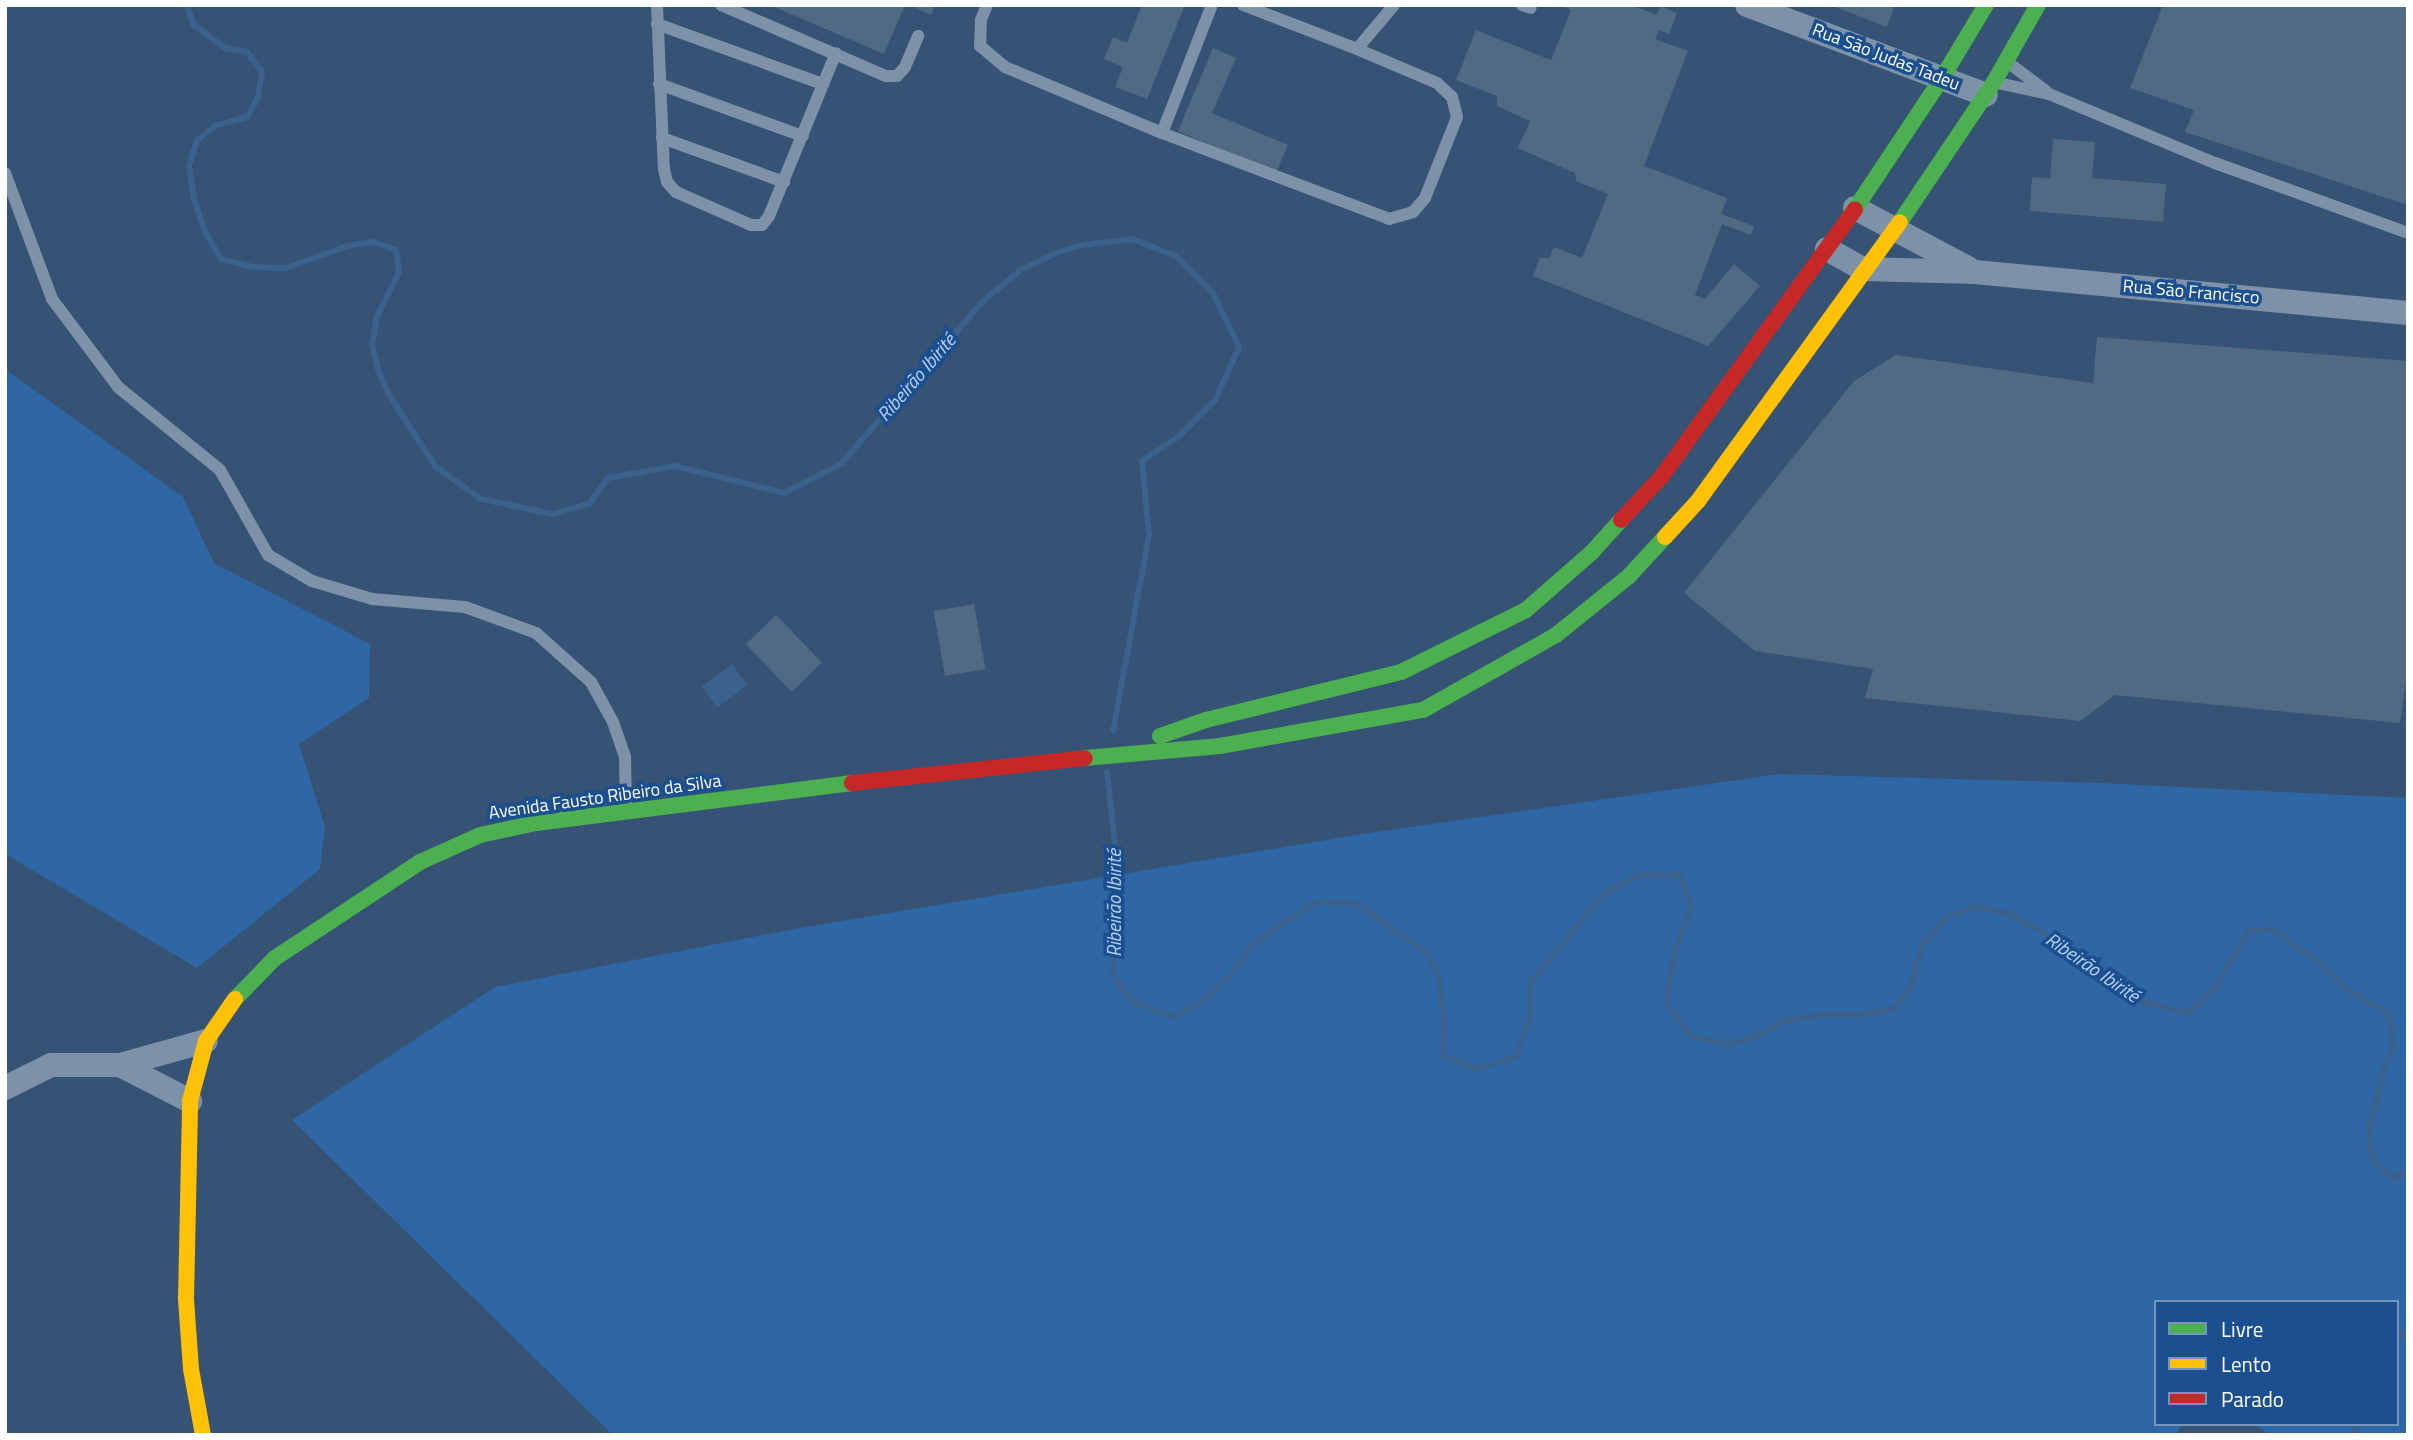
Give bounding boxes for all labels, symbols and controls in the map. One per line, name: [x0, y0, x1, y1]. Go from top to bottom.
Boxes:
street label: Rua São Judas Tadeu: [1809, 19, 1963, 95]
street label: Rua São Francisco: [2122, 275, 2260, 309]
water label: Ribeirão Ibirité: [872, 329, 960, 425]
street label: Avenida Fausto Ribeiro da Silva: [487, 770, 723, 824]
water label: Ribeirão Ibirité: [1103, 849, 1125, 957]
water label: Ribeirão Ibirité: [2042, 927, 2144, 1007]
legend: [2154, 1300, 2399, 1426]
text: Livre: [2221, 1313, 2263, 1345]
text: Lento: [2221, 1348, 2271, 1380]
text: Parado: [2221, 1383, 2284, 1415]

